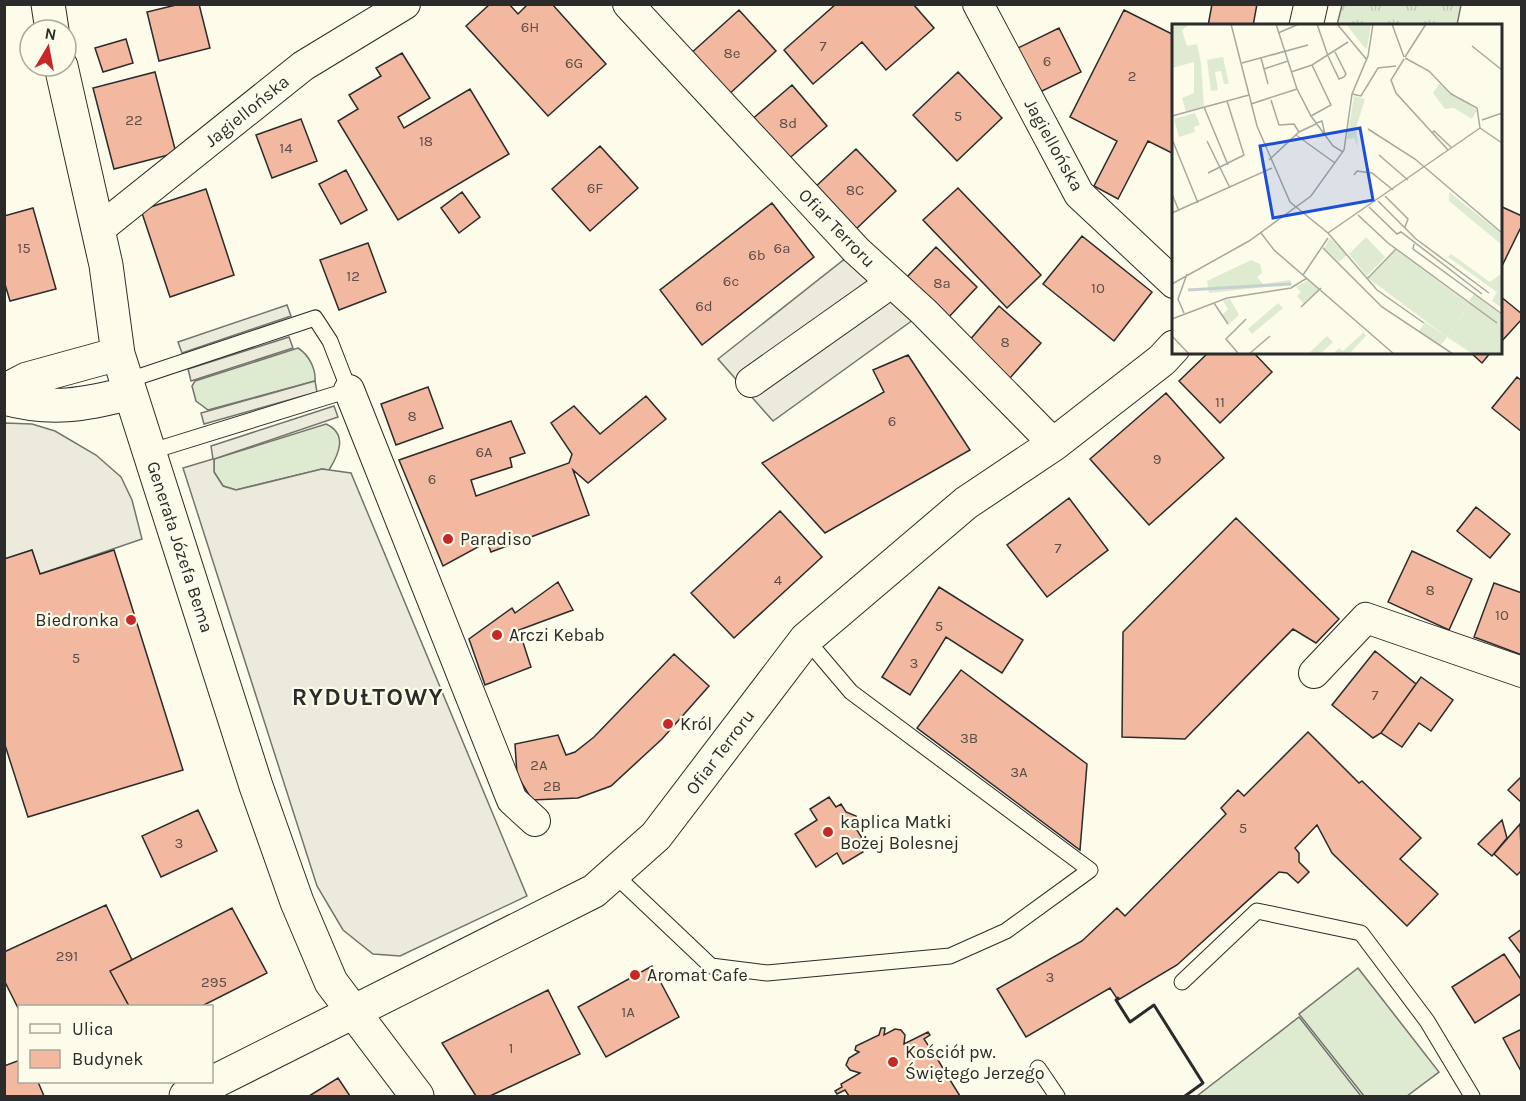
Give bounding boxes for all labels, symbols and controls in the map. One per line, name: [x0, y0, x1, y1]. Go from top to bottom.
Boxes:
north arrow: [18, 18, 78, 78]
house number: 6H: [521, 18, 539, 36]
text: N: [43, 23, 58, 44]
inset map: [1172, 24, 1502, 354]
house number: 7: [819, 37, 827, 55]
house number: 8e: [724, 44, 740, 62]
house number: 6: [1043, 52, 1051, 70]
house number: 6G: [565, 54, 583, 72]
house number: 2: [1128, 67, 1136, 85]
street label: Jagiellońska: [200, 70, 294, 152]
street label: Jagiellońska: [1020, 95, 1088, 195]
house number: 5: [954, 107, 962, 125]
house number: 22: [125, 111, 143, 129]
house number: 8d: [779, 114, 797, 132]
house number: 18: [419, 132, 433, 150]
house number: 14: [279, 139, 293, 157]
house number: 6F: [587, 179, 603, 197]
house number: 8C: [846, 181, 864, 199]
street label: Ofiar Terroru: [794, 184, 880, 272]
house number: 15: [17, 239, 31, 257]
house number: 6a: [774, 239, 790, 257]
house number: 6b: [748, 246, 766, 264]
house number: 12: [346, 267, 360, 285]
house number: 6c: [723, 272, 739, 290]
house number: 8a: [933, 274, 951, 292]
house number: 10: [1091, 279, 1105, 297]
house number: 6d: [695, 297, 713, 315]
house number: 8: [1000, 333, 1010, 351]
house number: 11: [1215, 393, 1225, 411]
house number: 8: [407, 407, 417, 425]
house number: 6: [888, 412, 896, 430]
house number: 6A: [475, 443, 493, 461]
house number: 9: [1153, 450, 1161, 468]
street label: Generała Józefa Bema: [142, 458, 218, 636]
house number: 6: [428, 470, 436, 488]
place label: Paradiso: [460, 528, 532, 550]
marker: Paradiso: [441, 532, 455, 546]
house number: 7: [1054, 539, 1062, 557]
house number: 4: [774, 571, 783, 589]
house number: 8: [1425, 581, 1435, 599]
house number: 10: [1495, 606, 1509, 624]
place label: Biedronka: [35, 609, 119, 631]
marker: Biedronka: [124, 613, 138, 627]
house number: 5: [935, 617, 943, 635]
place label: Arczi Kebab: [509, 624, 605, 646]
marker: Arczi Kebab: [490, 628, 504, 642]
house number: 5: [72, 649, 80, 667]
house number: 3: [910, 654, 918, 672]
district label: RYDUŁTOWY: [292, 683, 444, 711]
house number: 7: [1371, 686, 1379, 704]
street label: Ofiar Terroru: [681, 705, 759, 799]
place label: Król: [680, 713, 712, 735]
marker: Król: [661, 717, 675, 731]
house number: 3B: [960, 729, 978, 747]
house number: 2A: [530, 756, 548, 774]
house number: 3A: [1010, 763, 1028, 781]
house number: 2B: [543, 777, 561, 795]
place label: kaplica Matki Bożej Bolesnej: [840, 811, 959, 854]
house number: 5: [1239, 819, 1247, 837]
marker: kaplica Matki Bożej Bolesnej: [821, 825, 835, 839]
house number: 3: [175, 834, 183, 852]
house number: 291: [56, 947, 78, 965]
place label: Aromat Cafe: [647, 964, 748, 986]
marker: Aromat Cafe: [628, 968, 642, 982]
house number: 3: [1046, 968, 1054, 986]
house number: 295: [201, 973, 227, 991]
house number: 1A: [621, 1003, 635, 1021]
legend: [18, 1005, 213, 1083]
text: Ulica: [72, 1018, 113, 1040]
house number: 1: [509, 1039, 513, 1057]
place label: Kościół pw. Świętego Jerzego: [905, 1041, 1045, 1084]
text: Budynek: [72, 1048, 143, 1070]
marker: Kościół pw. Świętego Jerzego: [886, 1055, 900, 1069]

